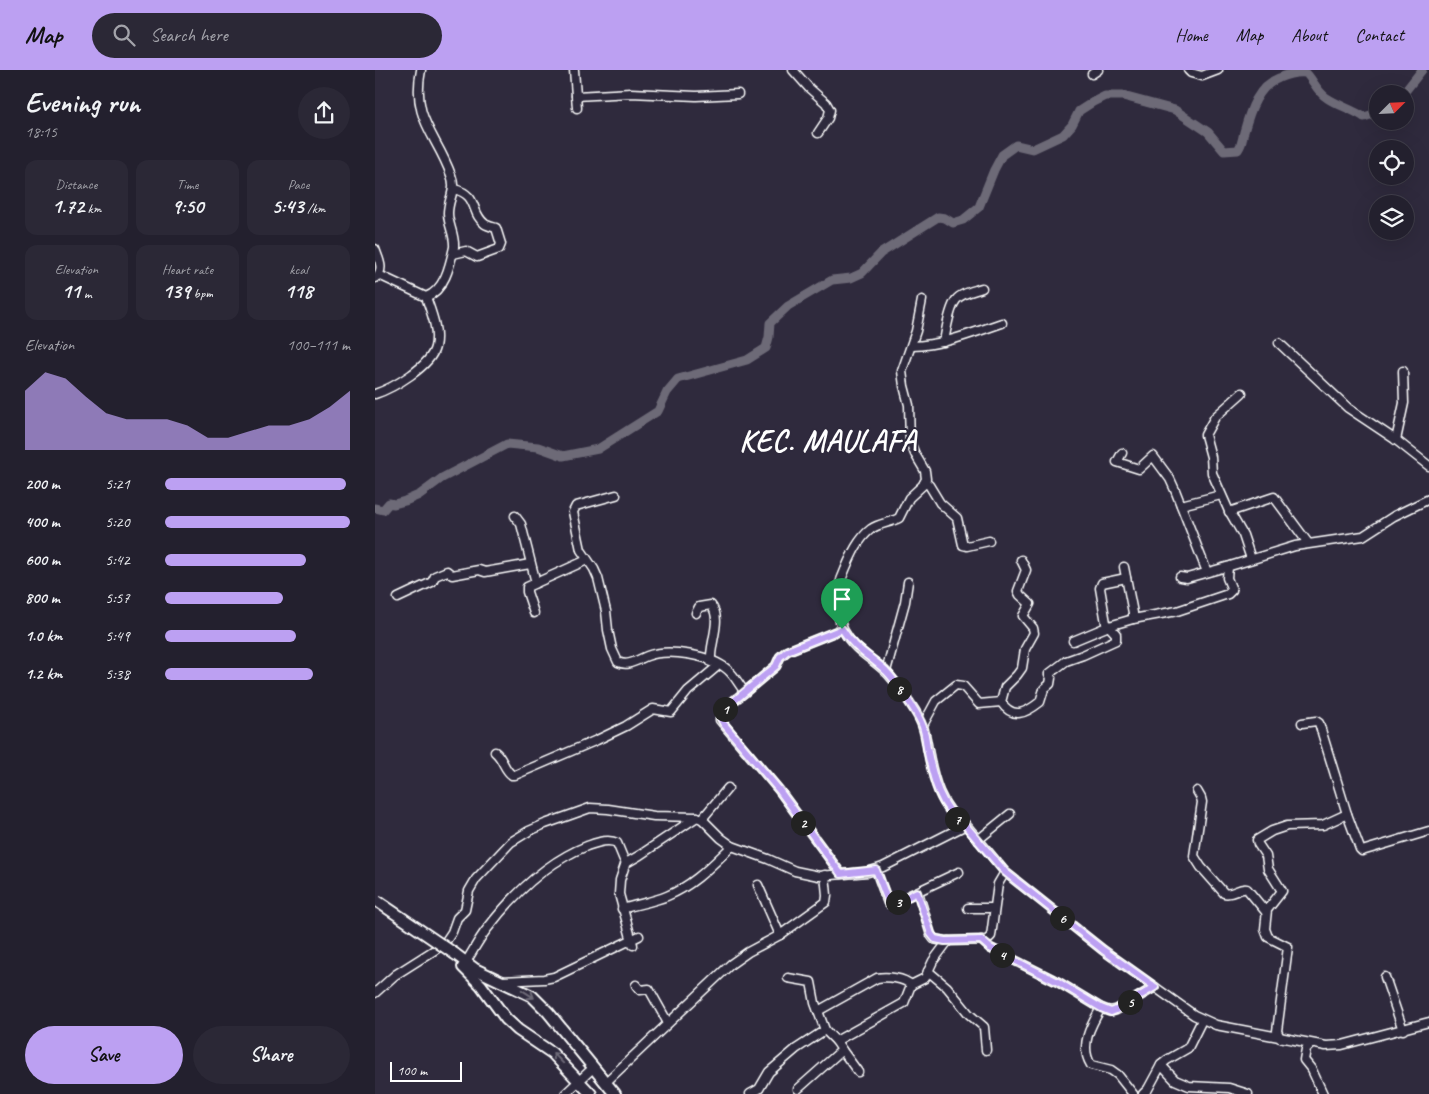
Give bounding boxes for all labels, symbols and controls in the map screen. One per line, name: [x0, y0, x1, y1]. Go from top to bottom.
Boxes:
search box: [92, 13, 442, 58]
text: Map: [25, 20, 62, 50]
icon: search: [110, 21, 138, 49]
text: Search here: [150, 23, 228, 47]
text: Home: [1175, 24, 1208, 46]
text: Map: [1236, 24, 1263, 46]
text: About: [1291, 24, 1327, 46]
text: Contact: [1355, 24, 1404, 46]
text: Evening run: [25, 85, 140, 120]
north arrow: [1369, 85, 1414, 130]
map controls: [1369, 85, 1414, 240]
button: share: [298, 87, 350, 139]
text: 18:15: [25, 122, 57, 142]
button: locate: [1369, 140, 1414, 185]
text: Distance: [56, 176, 97, 193]
text: Time: [177, 176, 198, 193]
text: Pace: [288, 176, 309, 193]
text: 1.72: [52, 193, 84, 219]
text: 9:50: [172, 193, 203, 219]
text: 5:43: [272, 193, 304, 219]
button: layers: [1369, 195, 1414, 240]
text: km: [84, 200, 101, 217]
text: /km: [304, 200, 325, 217]
text: Elevation: [55, 261, 98, 278]
text: Heart rate: [162, 261, 213, 278]
text: kcal: [289, 261, 308, 278]
text: 11: [61, 278, 80, 304]
text: 139: [162, 278, 190, 304]
text: 118: [284, 278, 313, 304]
text: m: [80, 285, 92, 302]
text: bpm: [190, 285, 213, 302]
text: Elevation: [25, 335, 74, 355]
text: 100–111 m: [287, 335, 350, 355]
district label: KEC. MAULAFA: [739, 422, 919, 460]
text: 200 m: [25, 474, 60, 494]
text: 5:21: [105, 474, 130, 494]
text: 400 m: [25, 512, 60, 532]
text: 5:20: [105, 512, 130, 532]
text: 600 m: [25, 550, 60, 570]
text: 5:42: [105, 550, 130, 570]
pin: [821, 578, 863, 629]
icon: arrive: [828, 585, 856, 613]
text: 800 m: [25, 588, 60, 608]
text: 5:57: [105, 588, 130, 608]
text: 1.0 km: [25, 626, 62, 646]
text: 5:49: [105, 626, 130, 646]
text: 1.2 km: [25, 664, 62, 684]
text: 5:38: [105, 664, 130, 684]
pin: 8: [887, 676, 911, 702]
text: 8: [896, 681, 903, 698]
pin: 1: [713, 696, 737, 722]
text: 1: [722, 701, 729, 718]
pin: 7: [945, 806, 969, 832]
pin: 2: [791, 810, 815, 836]
text: 7: [954, 811, 961, 828]
text: 2: [800, 815, 807, 832]
pin: 3: [885, 890, 911, 914]
text: 3: [895, 894, 902, 911]
pin: 6: [1049, 906, 1075, 930]
text: 6: [1059, 910, 1066, 927]
pin: 4: [989, 942, 1015, 968]
text: 4: [999, 947, 1006, 964]
one-way arrow: [521, 989, 535, 999]
pin: 5: [1117, 990, 1143, 1014]
text: 5: [1127, 994, 1134, 1011]
button: Save: [25, 1026, 183, 1084]
button: Share: [193, 1026, 350, 1084]
one-way arrow: [552, 1052, 564, 1064]
scale bar: [390, 1059, 463, 1082]
text: 100 m: [397, 1062, 427, 1079]

